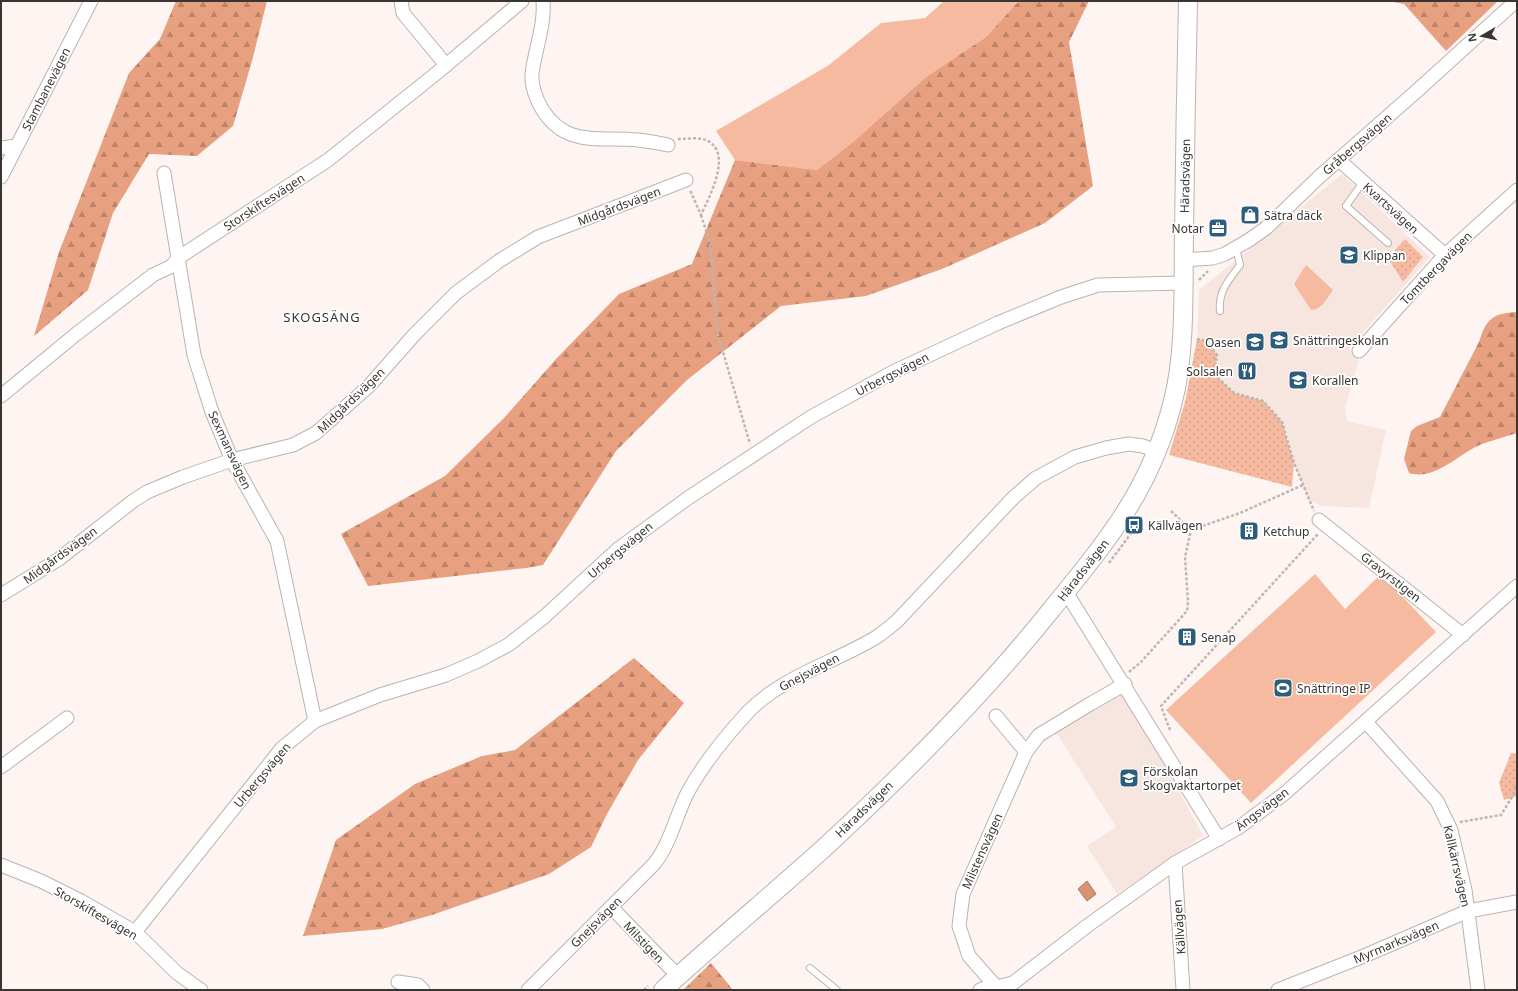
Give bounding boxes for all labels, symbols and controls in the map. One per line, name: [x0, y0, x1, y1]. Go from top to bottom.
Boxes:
north arrow: [1462, 16, 1502, 56]
text: N: [1464, 32, 1480, 43]
street label: Stambanevägen: [18, 44, 74, 134]
street label: Gråbergsvägen: [1319, 109, 1395, 179]
street label: Häradsvägen: [1176, 139, 1194, 213]
street label: Storskiftesvägen: [220, 169, 308, 235]
street label: Kvartsvägen: [1359, 178, 1423, 238]
street label: Midgårdsvägen: [575, 182, 663, 230]
shop icon: Sätra däck: [1239, 204, 1261, 226]
place label: Sätra däck: [1264, 207, 1323, 224]
office icon: Notar: [1207, 217, 1229, 239]
place label: Notar: [1172, 220, 1204, 237]
street label: Tomtbergavägen: [1396, 228, 1476, 308]
school or university icon: Klippan: [1338, 244, 1360, 266]
place label: Klippan: [1363, 247, 1406, 264]
district label: SKOGSÄNG: [283, 308, 361, 326]
school or university icon: Snättringeskolan: [1268, 329, 1290, 351]
school or university icon: Oasen: [1244, 331, 1266, 353]
place label: Snättringeskolan: [1293, 332, 1389, 349]
place label: Oasen: [1205, 334, 1241, 351]
street label: Urbergsvägen: [852, 348, 932, 400]
restaurant icon: Solsalen: [1236, 360, 1258, 382]
street label: Midgårdsvägen: [314, 363, 388, 437]
place label: Solsalen: [1186, 363, 1233, 380]
school or university icon: Korallen: [1287, 369, 1309, 391]
place label: Korallen: [1312, 372, 1359, 389]
street label: Sexmansvägen: [204, 408, 256, 492]
bus stop icon: Källvägen: [1123, 514, 1145, 536]
place label: Källvägen: [1148, 517, 1203, 534]
street label: Urbergsvägen: [584, 518, 656, 582]
building icon: Ketchup: [1238, 520, 1260, 542]
street label: Midgårdsvägen: [20, 522, 100, 588]
place label: Ketchup: [1263, 523, 1310, 540]
street label: Häradsvägen: [1053, 535, 1113, 605]
street label: Gravyrstigen: [1357, 548, 1425, 606]
building icon: Senap: [1176, 626, 1198, 648]
place label: Senap: [1201, 629, 1236, 646]
street label: Gnejsvägen: [776, 649, 842, 695]
sports icon: Snättringe IP: [1272, 677, 1294, 699]
place label: Snättringe IP: [1297, 680, 1370, 697]
street label: Urbergsvägen: [230, 739, 294, 811]
place label: Förskolan Skogvaktartorpet: [1143, 763, 1242, 794]
school or university icon: Förskolan Skogvaktartorpet: [1118, 767, 1140, 789]
street label: Häradsvägen: [831, 777, 897, 841]
street label: Ängsvägen: [1232, 783, 1292, 835]
street label: Milstensvägen: [958, 810, 1006, 892]
street label: Kallkärrsvägen: [1439, 823, 1475, 909]
street label: Storskiftesvägen: [51, 882, 141, 944]
street label: Gnejsvägen: [567, 893, 625, 951]
street label: Källvägen: [1169, 899, 1189, 955]
street label: Myrmarksvägen: [1351, 916, 1441, 968]
street label: Milstigen: [620, 917, 668, 967]

